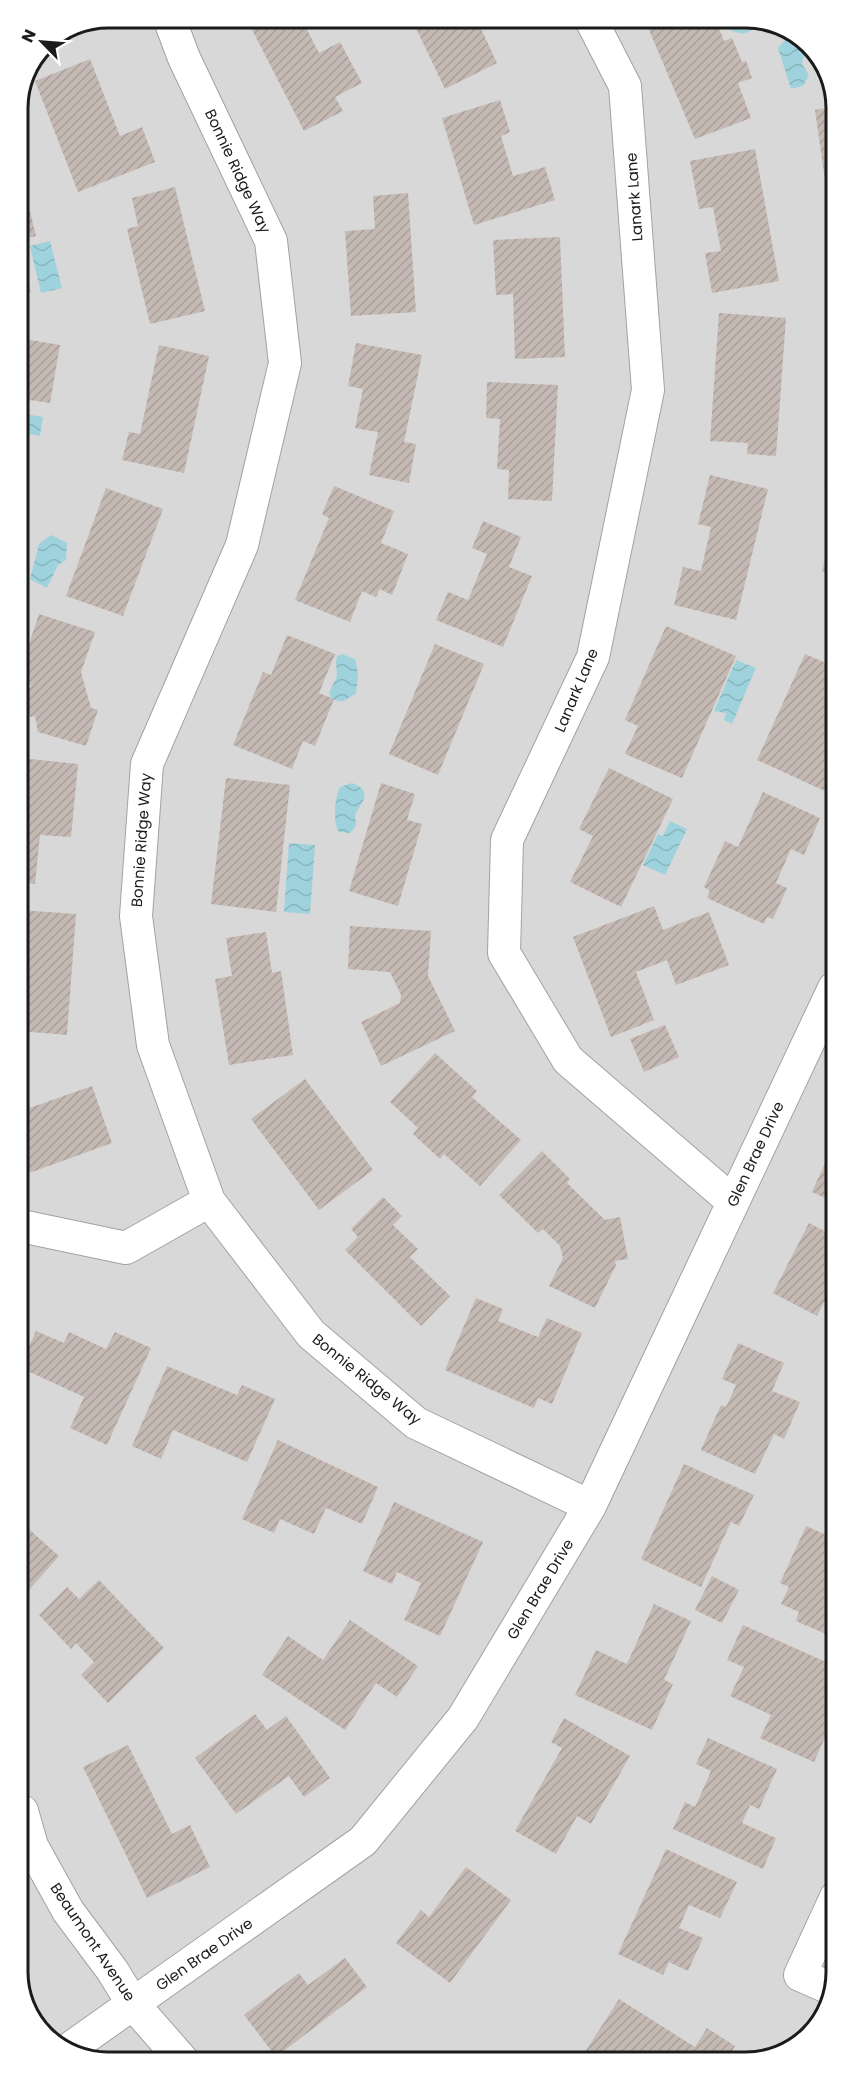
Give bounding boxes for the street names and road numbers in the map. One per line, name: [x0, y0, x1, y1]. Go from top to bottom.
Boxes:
street label: Bonnie Ridge Way: [200, 106, 276, 237]
street label: Lanark Lane: [620, 152, 648, 242]
street label: Lanark Lane: [549, 645, 603, 735]
street label: Bonnie Ridge Way: [126, 772, 156, 908]
street label: Glen Brae Drive: [721, 1098, 789, 1210]
street label: Bonnie Ridge Way: [308, 1328, 426, 1430]
street label: Glen Brae Drive: [502, 1535, 578, 1643]
street label: Beaumont Avenue: [46, 1879, 140, 2005]
street label: Glen Brae Drive: [151, 1913, 257, 1995]

